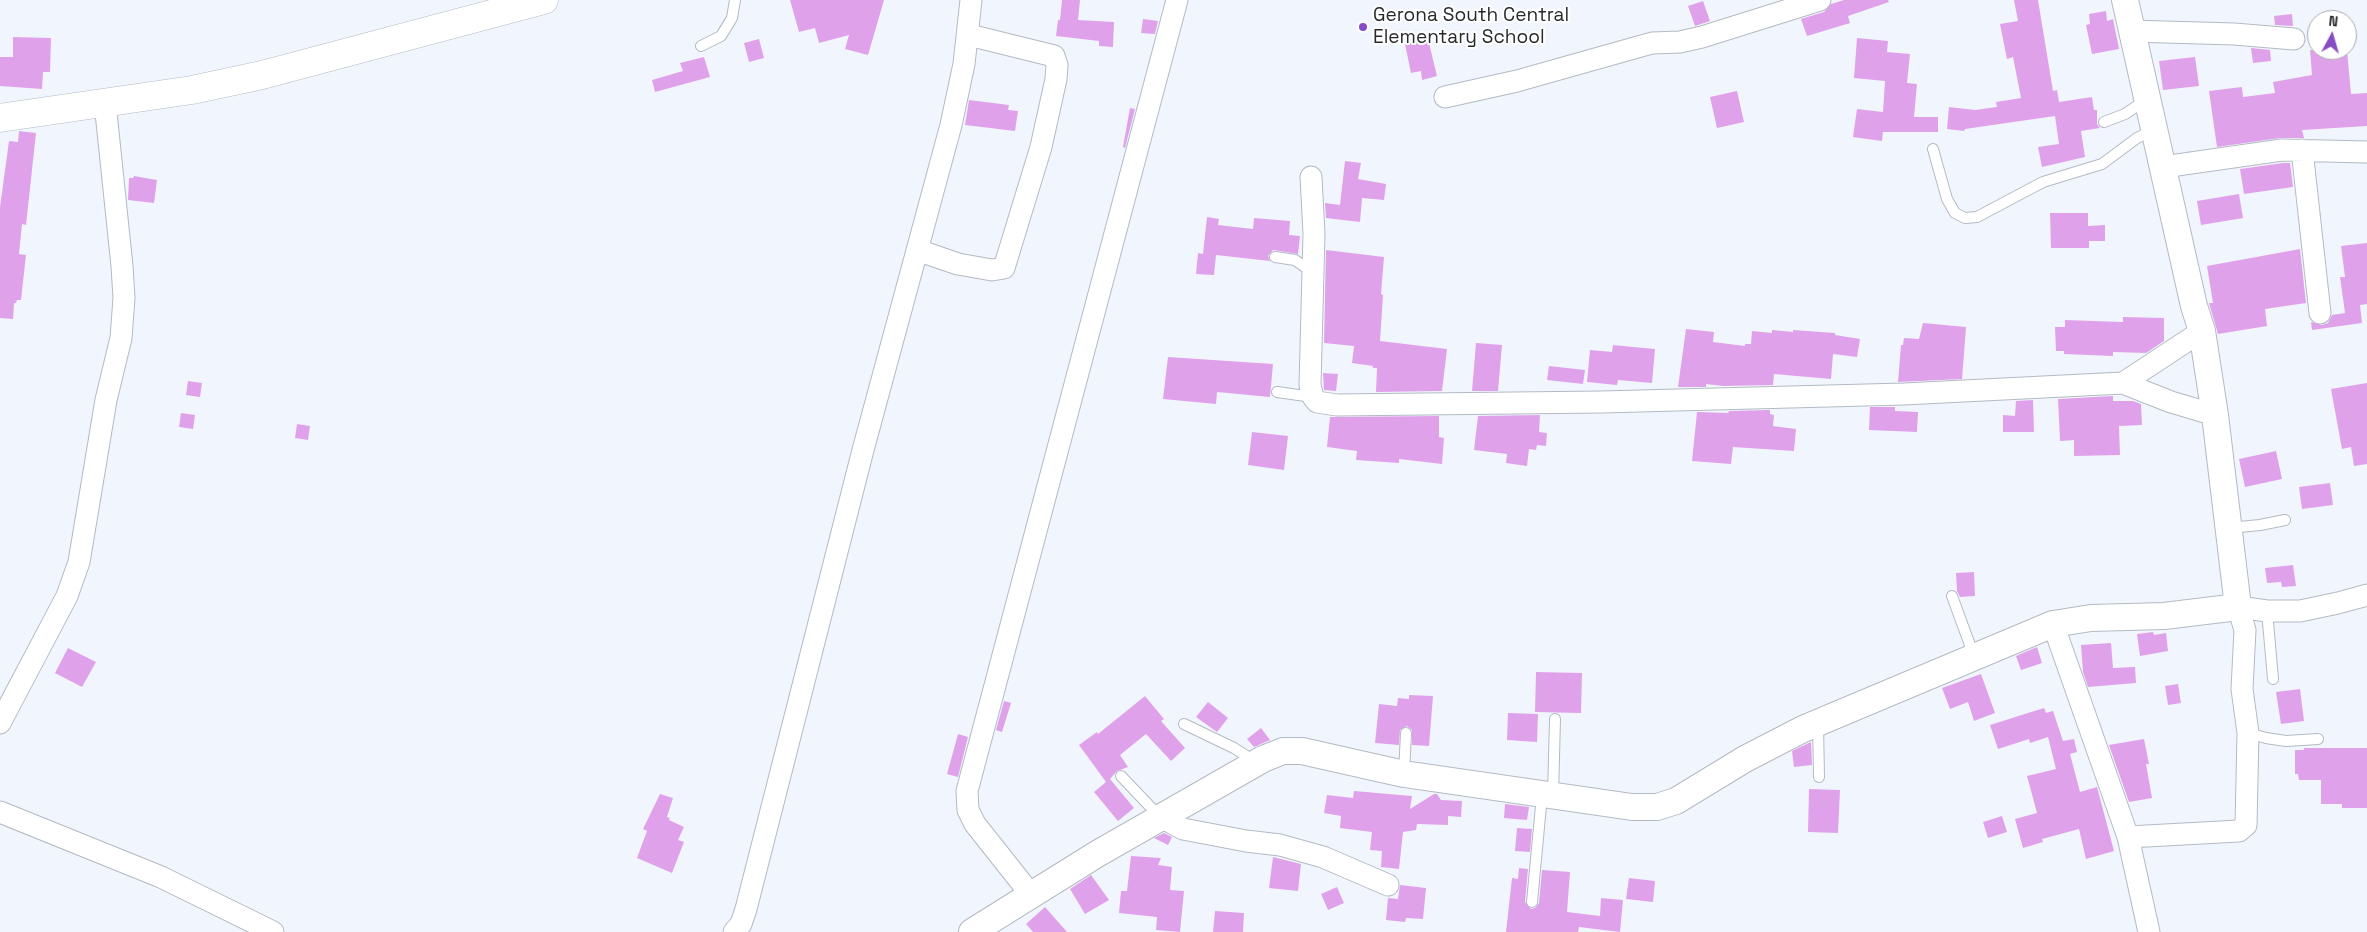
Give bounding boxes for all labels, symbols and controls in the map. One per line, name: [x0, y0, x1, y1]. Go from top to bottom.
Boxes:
place label: Gerona South Central Elementary School: [1373, 5, 1569, 49]
north arrow: [2307, 10, 2357, 60]
text: N: [2328, 12, 2339, 31]
marker: Gerona South Central Elementary School: [1357, 21, 1369, 33]

